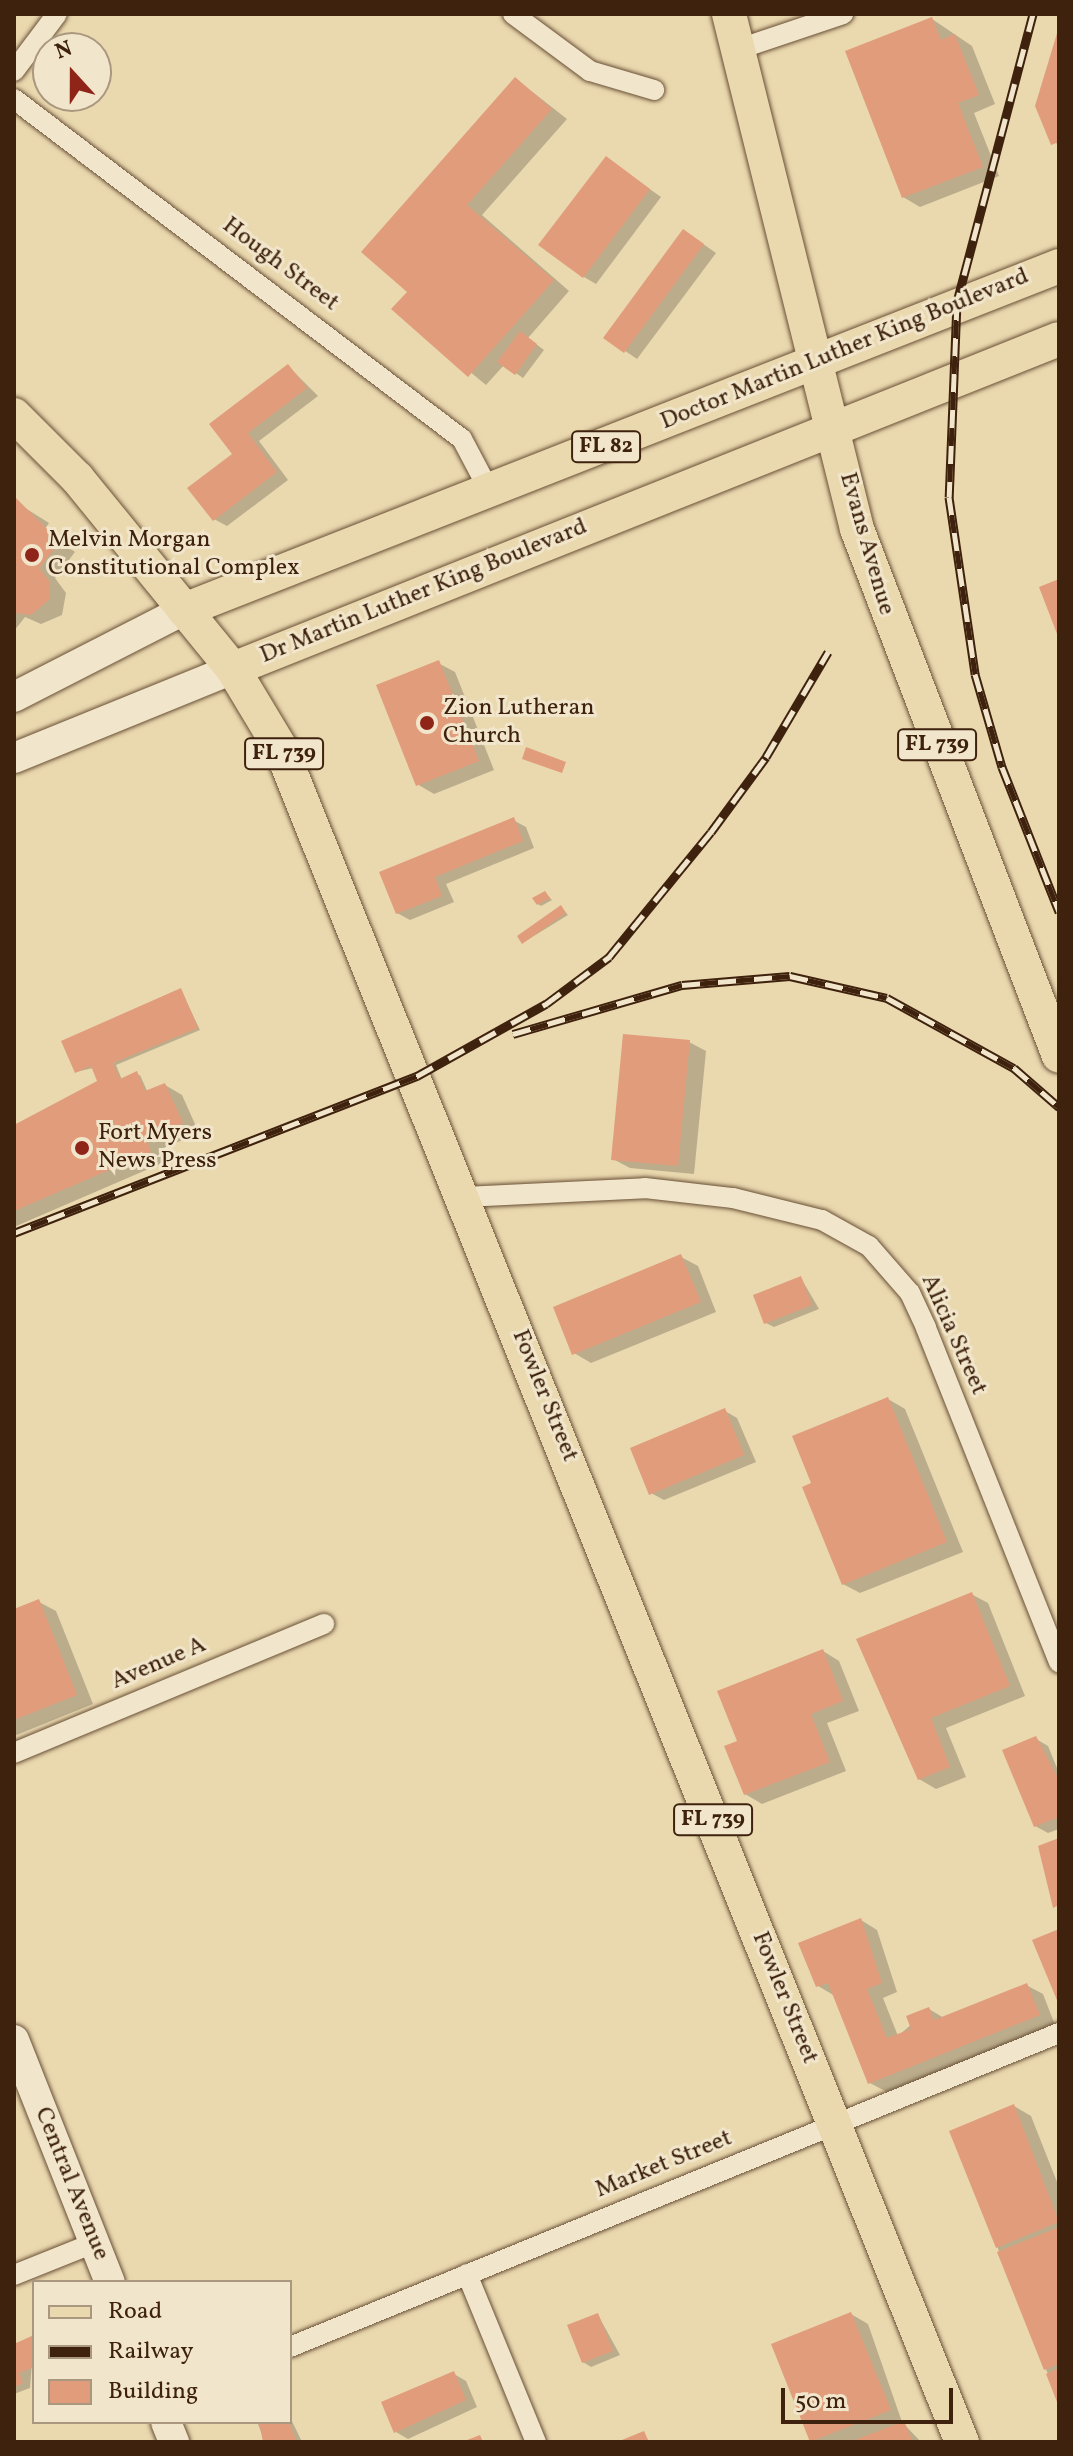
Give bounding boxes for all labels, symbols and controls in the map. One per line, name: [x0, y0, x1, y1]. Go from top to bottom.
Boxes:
north arrow: [32, 32, 112, 112]
text: N: [51, 34, 77, 68]
street label: Hough Street: [216, 212, 344, 318]
street label: Doctor Martin Luther King Boulevard: [657, 263, 1033, 437]
road number: FL 82: [570, 429, 642, 465]
street label: Evans Avenue: [832, 469, 900, 619]
street label: Dr Martin Luther King Boulevard: [256, 513, 592, 671]
place label: Melvin Morgan Constitutional Complex: [48, 527, 300, 583]
marker: Melvin Morgan Constitutional Complex: [23, 546, 41, 564]
place label: Zion Lutheran Church: [443, 695, 595, 751]
marker: Zion Lutheran Church: [418, 714, 436, 732]
road number: FL 739: [897, 727, 977, 763]
road number: FL 739: [244, 736, 324, 772]
place label: Fort Myers News Press: [98, 1120, 217, 1176]
marker: Fort Myers News Press: [73, 1139, 91, 1157]
street label: Alicia Street: [914, 1270, 992, 1400]
street label: Fowler Street: [504, 1326, 584, 1466]
street label: Avenue A: [107, 1631, 211, 1697]
road number: FL 739: [673, 1802, 753, 1838]
street label: Fowler Street: [744, 1928, 824, 2068]
street label: Central Avenue: [27, 2103, 115, 2265]
street label: Market Street: [592, 2125, 736, 2205]
legend: [32, 2280, 292, 2424]
text: Road: [108, 2295, 162, 2329]
text: Railway: [108, 2335, 194, 2369]
scale bar: [785, 2372, 957, 2422]
text: Building: [108, 2375, 198, 2409]
text: 50 m: [795, 2385, 847, 2419]

